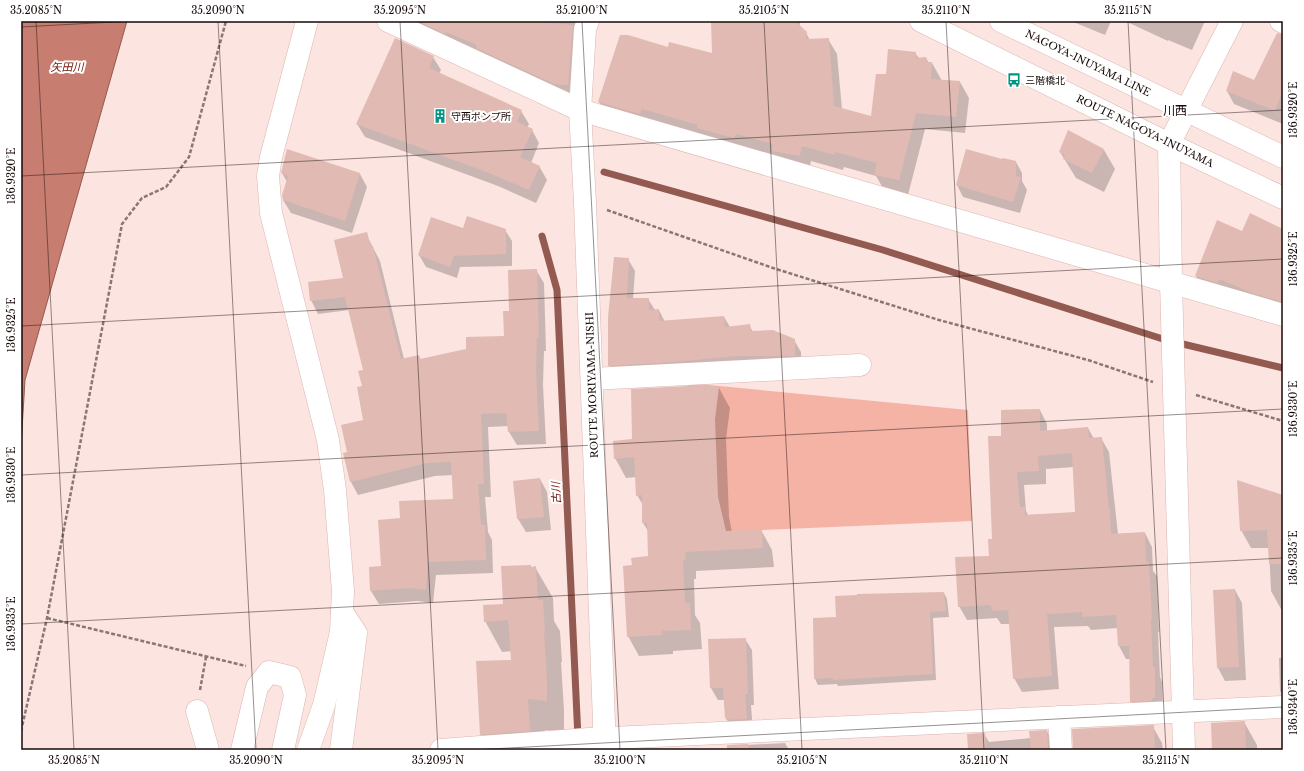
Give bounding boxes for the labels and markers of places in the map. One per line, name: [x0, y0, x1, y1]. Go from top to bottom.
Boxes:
bus stop icon: 三階橋北: [1006, 72, 1022, 88]
place label: 三階橋北: [1025, 74, 1065, 87]
building icon: 守西ポンプ所: [432, 108, 448, 124]
place label: 守西ポンプ所: [451, 110, 511, 123]

